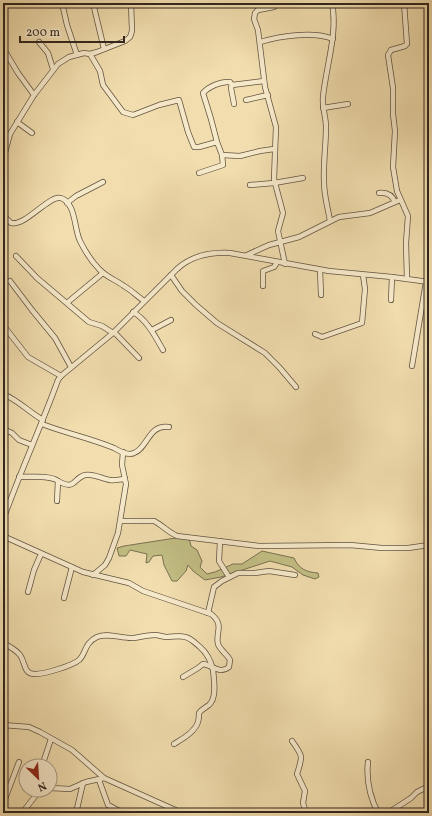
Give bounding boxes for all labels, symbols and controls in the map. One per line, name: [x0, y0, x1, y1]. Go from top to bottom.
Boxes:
scale bar: [20, 18, 124, 44]
text: 200 m: [26, 25, 60, 41]
north arrow: [18, 758, 58, 798]
text: N: [35, 777, 48, 794]

